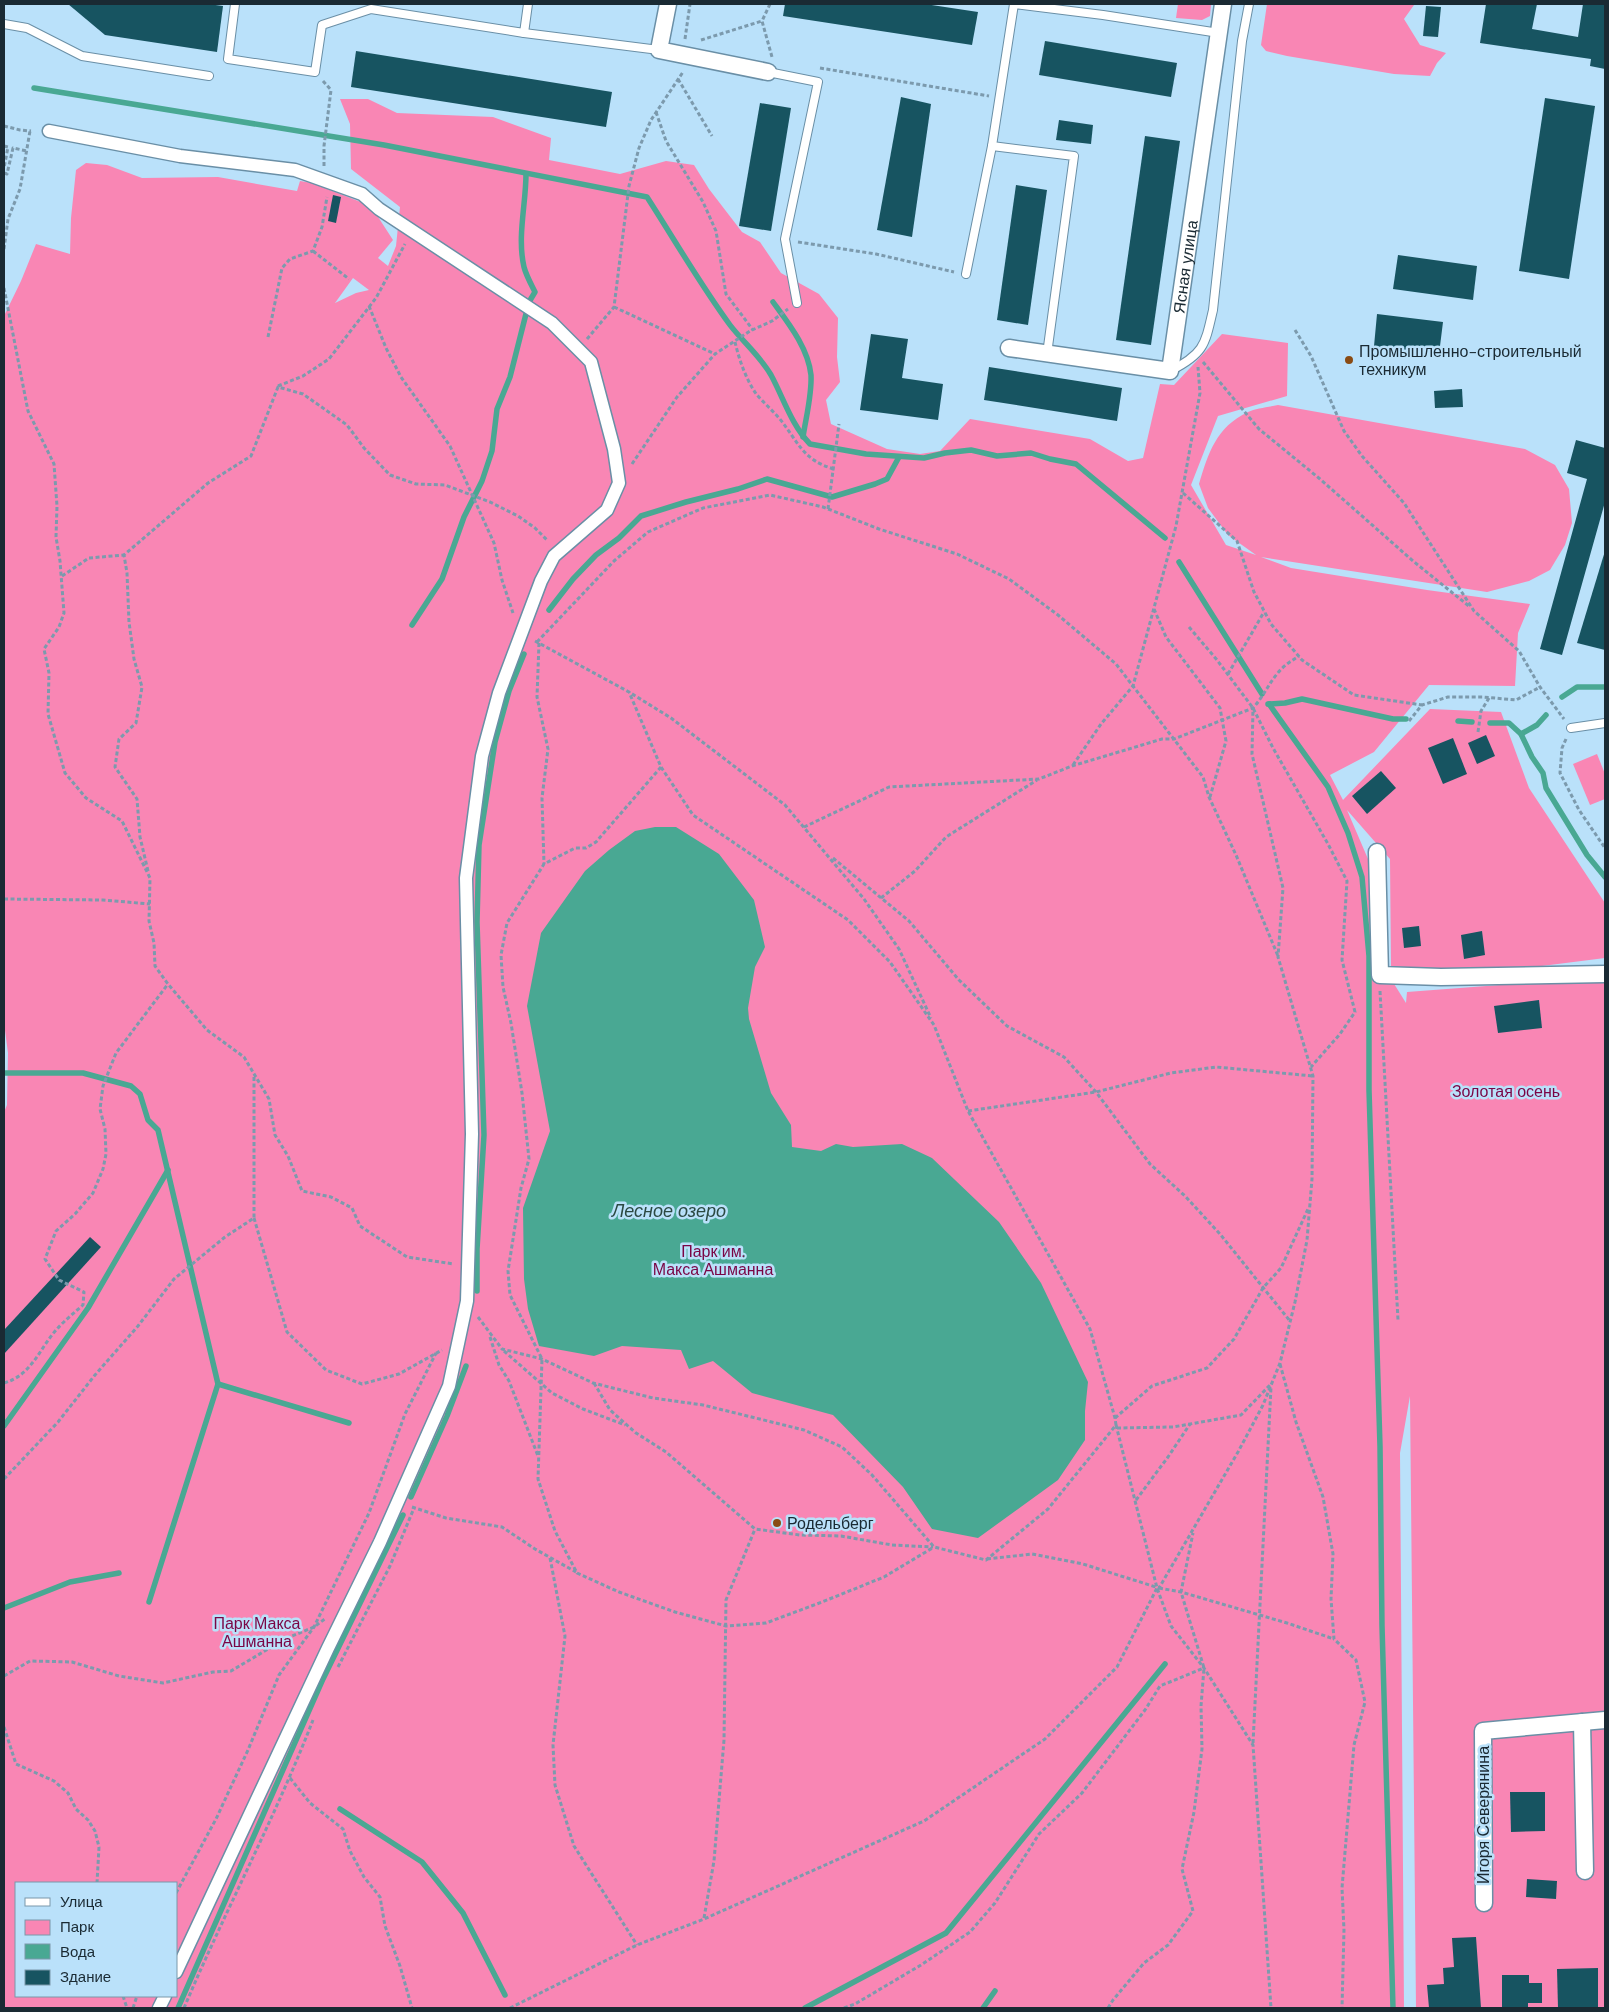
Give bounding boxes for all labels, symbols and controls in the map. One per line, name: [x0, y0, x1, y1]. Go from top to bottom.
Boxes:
street label: Ясная улица: [1168, 218, 1202, 315]
place label: Промышленно-строительный техникум: [1359, 341, 1582, 380]
marker: Промышленно-строительный техникум: [1343, 354, 1355, 366]
park label: Золотая осень: [1452, 1081, 1560, 1102]
water label: Лесное озеро: [611, 1199, 726, 1223]
park label: Парк им. Макса Ашманна: [653, 1241, 773, 1280]
place label: Родельберг: [787, 1513, 874, 1534]
marker: Родельберг: [771, 1517, 783, 1529]
park label: Парк Макса Ашманна: [213, 1613, 301, 1652]
street label: Игоря Северянина: [1473, 1746, 1494, 1884]
legend: [15, 1882, 178, 1997]
text: Улица: [60, 1892, 103, 1912]
text: Парк: [60, 1917, 94, 1937]
text: Вода: [60, 1942, 96, 1962]
text: Здание: [60, 1967, 111, 1987]

